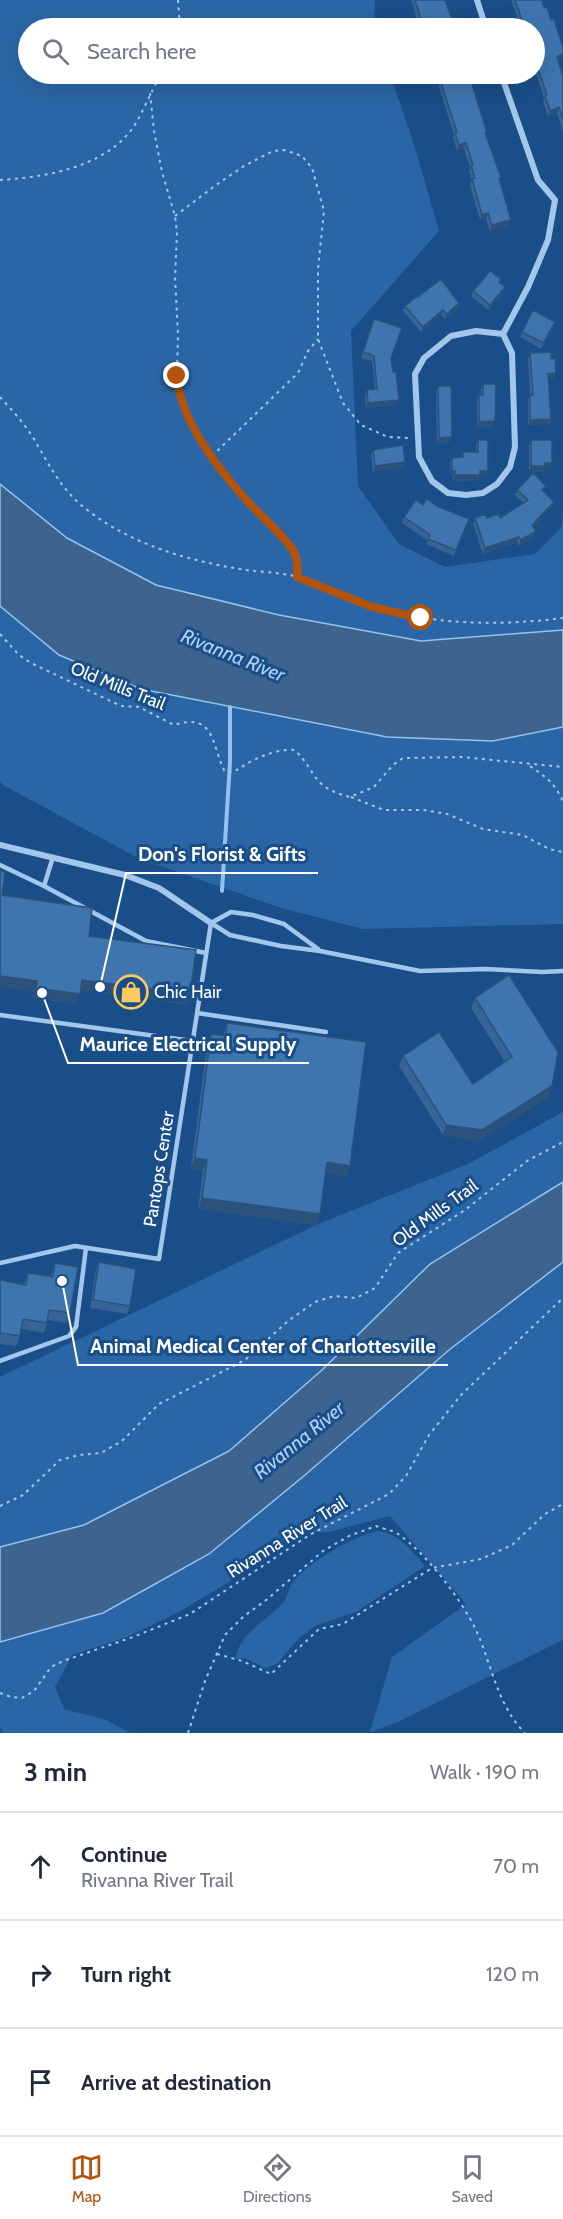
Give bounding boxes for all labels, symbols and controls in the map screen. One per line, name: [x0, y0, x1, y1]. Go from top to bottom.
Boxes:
search box: [18, 18, 545, 84]
icon: search: [39, 35, 72, 68]
text: Search here: [87, 38, 196, 65]
route end: [163, 362, 189, 388]
route start: [407, 604, 433, 630]
water label: Rivanna River: [178, 623, 289, 687]
street label: Old Mills Trail: [67, 657, 169, 715]
callout: Don's Florist & Gifts: [126, 835, 318, 873]
text: Don's Florist & Gifts: [138, 842, 306, 866]
shop icon: Chic Hair: [113, 974, 149, 1010]
place label: Chic Hair: [154, 981, 222, 1003]
callout: Maurice Electrical Supply: [68, 1025, 309, 1063]
text: Maurice Electrical Supply: [80, 1032, 297, 1056]
street label: Pantops Center: [139, 1109, 179, 1228]
street label: Old Mills Trail: [388, 1174, 483, 1251]
callout: Animal Medical Center of Charlottesville: [78, 1327, 448, 1365]
text: Animal Medical Center of Charlottesville: [90, 1334, 436, 1358]
water label: Rivanna River: [249, 1396, 350, 1484]
street label: Rivanna River Trail: [223, 1491, 352, 1583]
text: 3 min: [24, 1756, 87, 1788]
text: Walk · 190 m: [430, 1760, 539, 1784]
text: Continue: [81, 1841, 167, 1868]
icon: ahead: [24, 1850, 57, 1883]
text: 70 m: [493, 1854, 539, 1878]
text: Rivanna River Trail: [81, 1868, 233, 1892]
icon: right: [24, 1958, 57, 1991]
text: Turn right: [81, 1961, 171, 1988]
text: 120 m: [486, 1962, 539, 1986]
icon: arrive: [24, 2066, 57, 2099]
text: Arrive at destination: [81, 2069, 271, 2096]
tab: Map: [70, 2151, 103, 2206]
tab: Directions: [243, 2151, 311, 2206]
tab: Saved: [451, 2151, 493, 2206]

